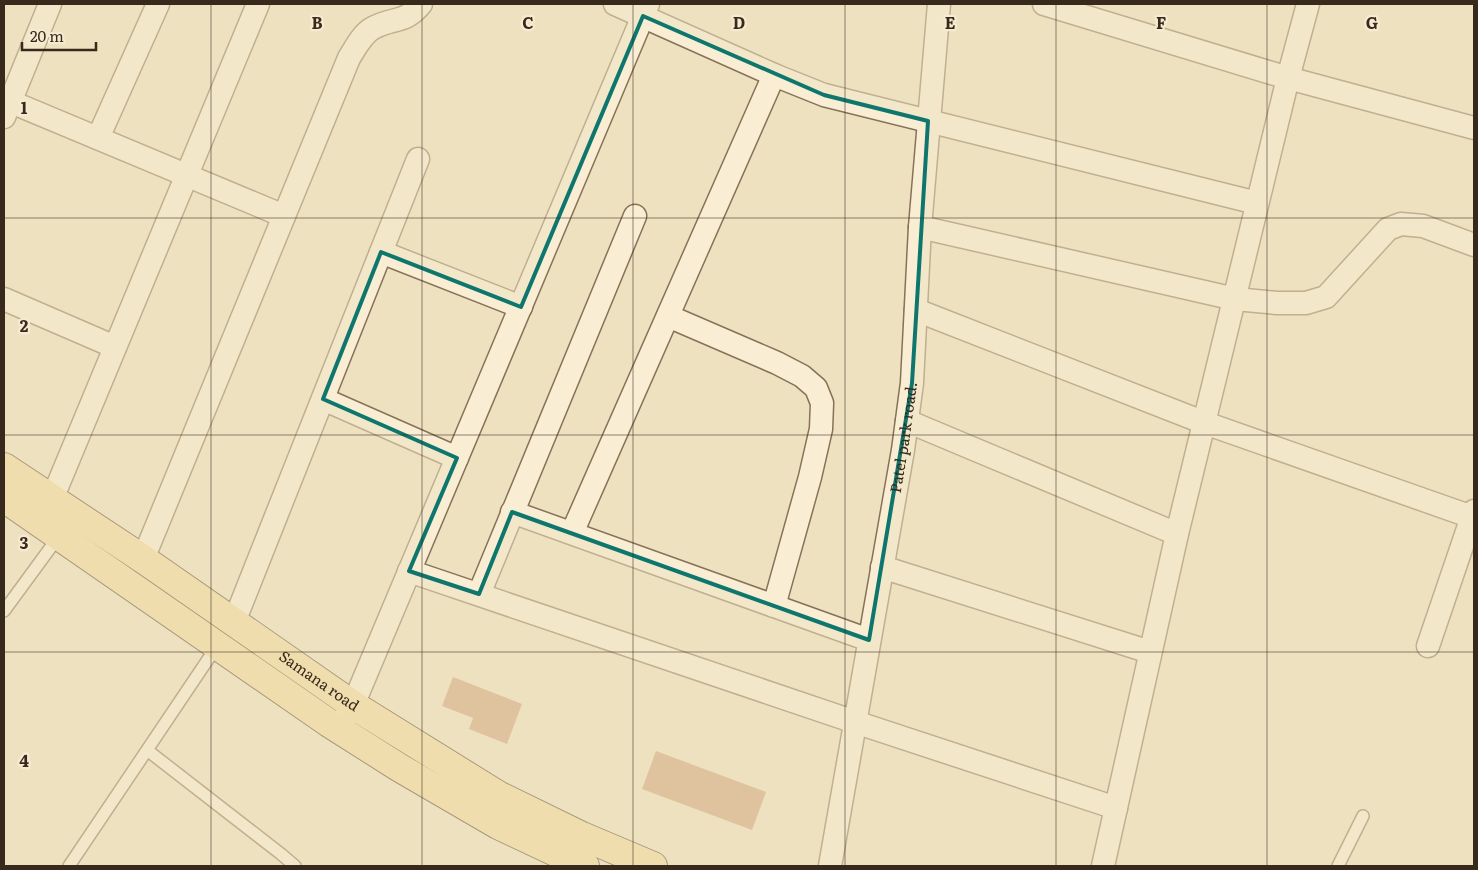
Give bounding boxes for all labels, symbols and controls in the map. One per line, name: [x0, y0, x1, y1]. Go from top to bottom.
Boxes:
text: B: [311, 10, 323, 34]
text: C: [522, 10, 534, 34]
text: D: [733, 10, 745, 34]
text: E: [945, 10, 956, 34]
text: F: [1156, 10, 1166, 34]
text: G: [1366, 10, 1378, 34]
scale bar: [22, 20, 96, 52]
text: 20 m: [30, 24, 64, 47]
text: 1: [21, 95, 28, 119]
text: 2: [20, 313, 29, 337]
street label: Patel park road.: [883, 380, 922, 495]
text: 3: [20, 530, 29, 554]
street label: Samana road: [275, 644, 364, 716]
text: 4: [19, 748, 29, 772]

